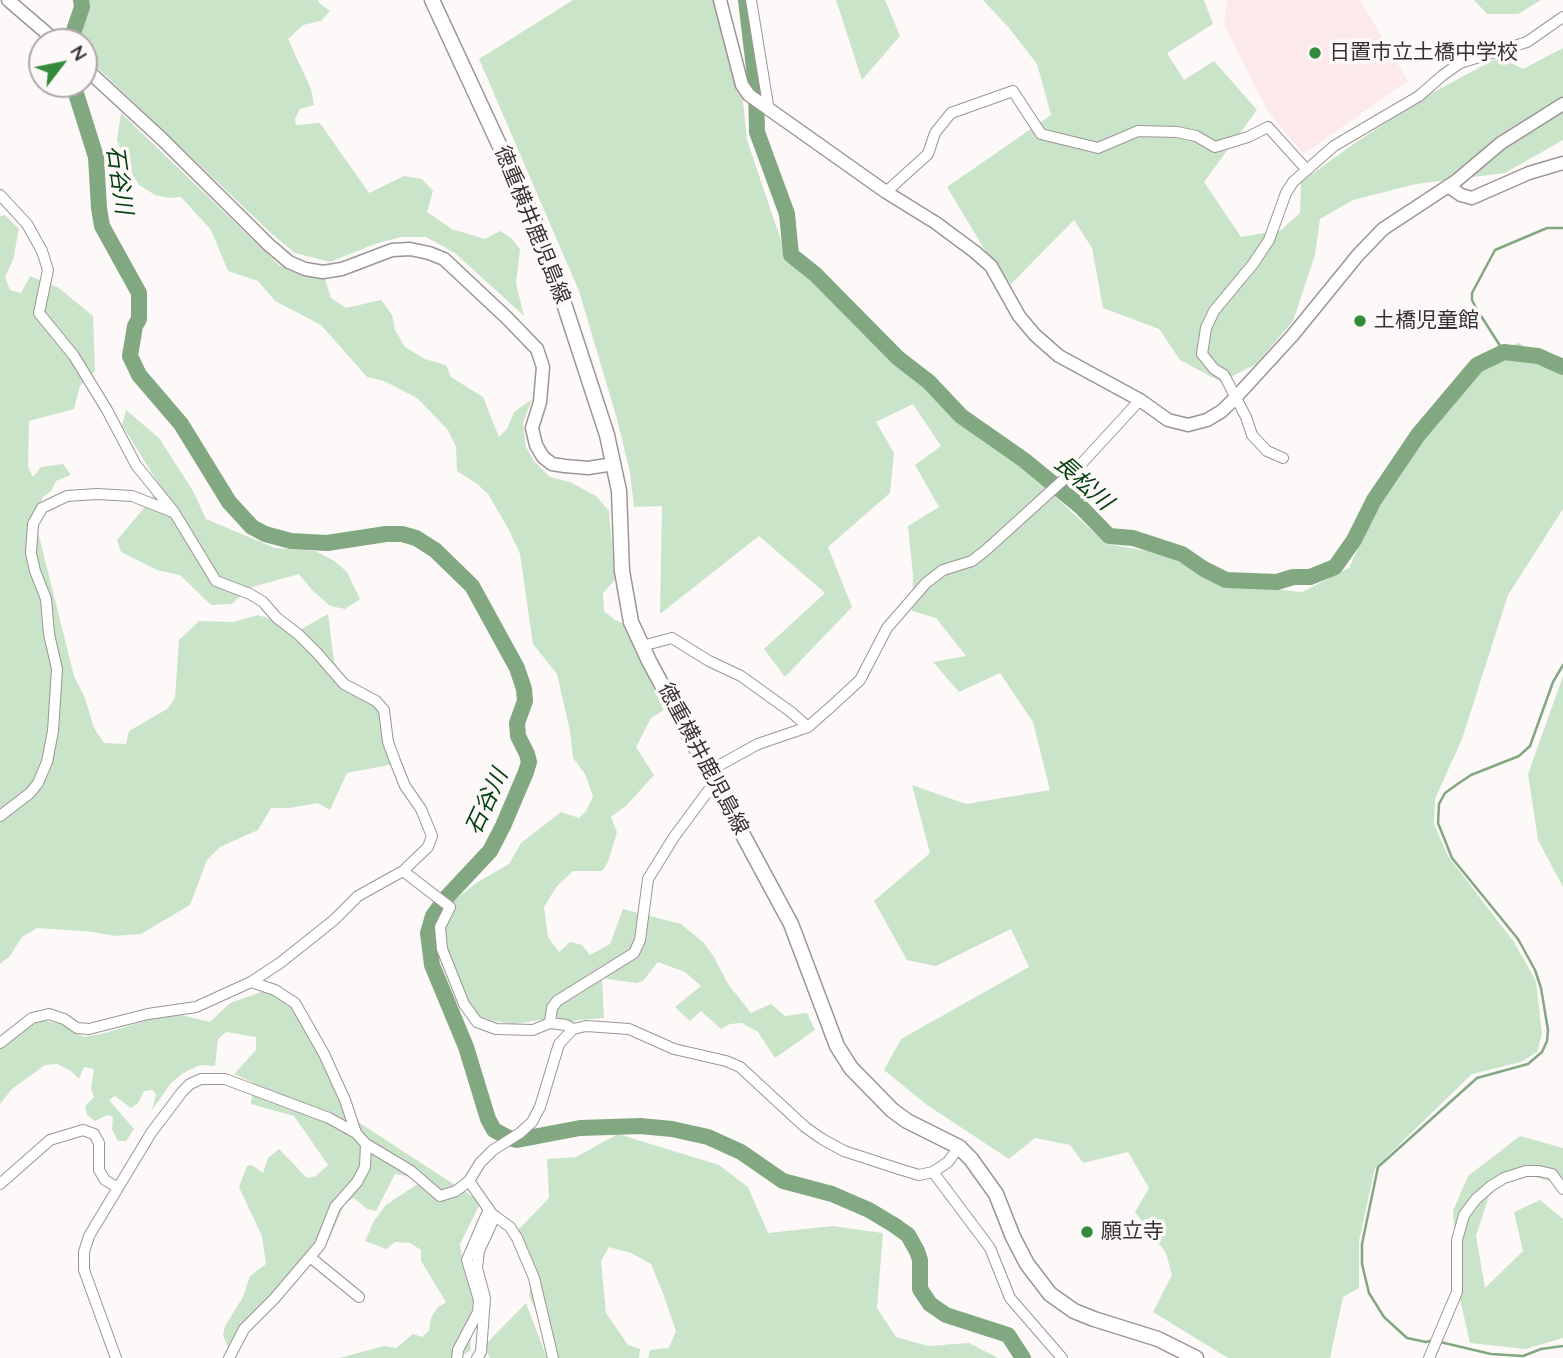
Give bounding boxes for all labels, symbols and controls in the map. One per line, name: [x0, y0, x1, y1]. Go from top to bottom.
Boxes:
north arrow: [28, 28, 98, 98]
place label: 日置市立土橋中学校: [1329, 40, 1518, 66]
text: N: [65, 41, 93, 65]
marker: 日置市立土橋中学校: [1307, 45, 1323, 61]
street label: 徳重横井鹿児島線: [489, 142, 575, 308]
water label: 石谷川: [101, 144, 137, 216]
place label: 土橋児童館: [1374, 308, 1479, 334]
marker: 土橋児童館: [1352, 313, 1368, 329]
water label: 長松川: [1048, 450, 1118, 516]
street label: 徳重横井鹿児島線: [652, 679, 754, 839]
water label: 石谷川: [460, 765, 514, 839]
place label: 願立寺: [1101, 1219, 1164, 1245]
marker: 願立寺: [1079, 1224, 1095, 1240]

